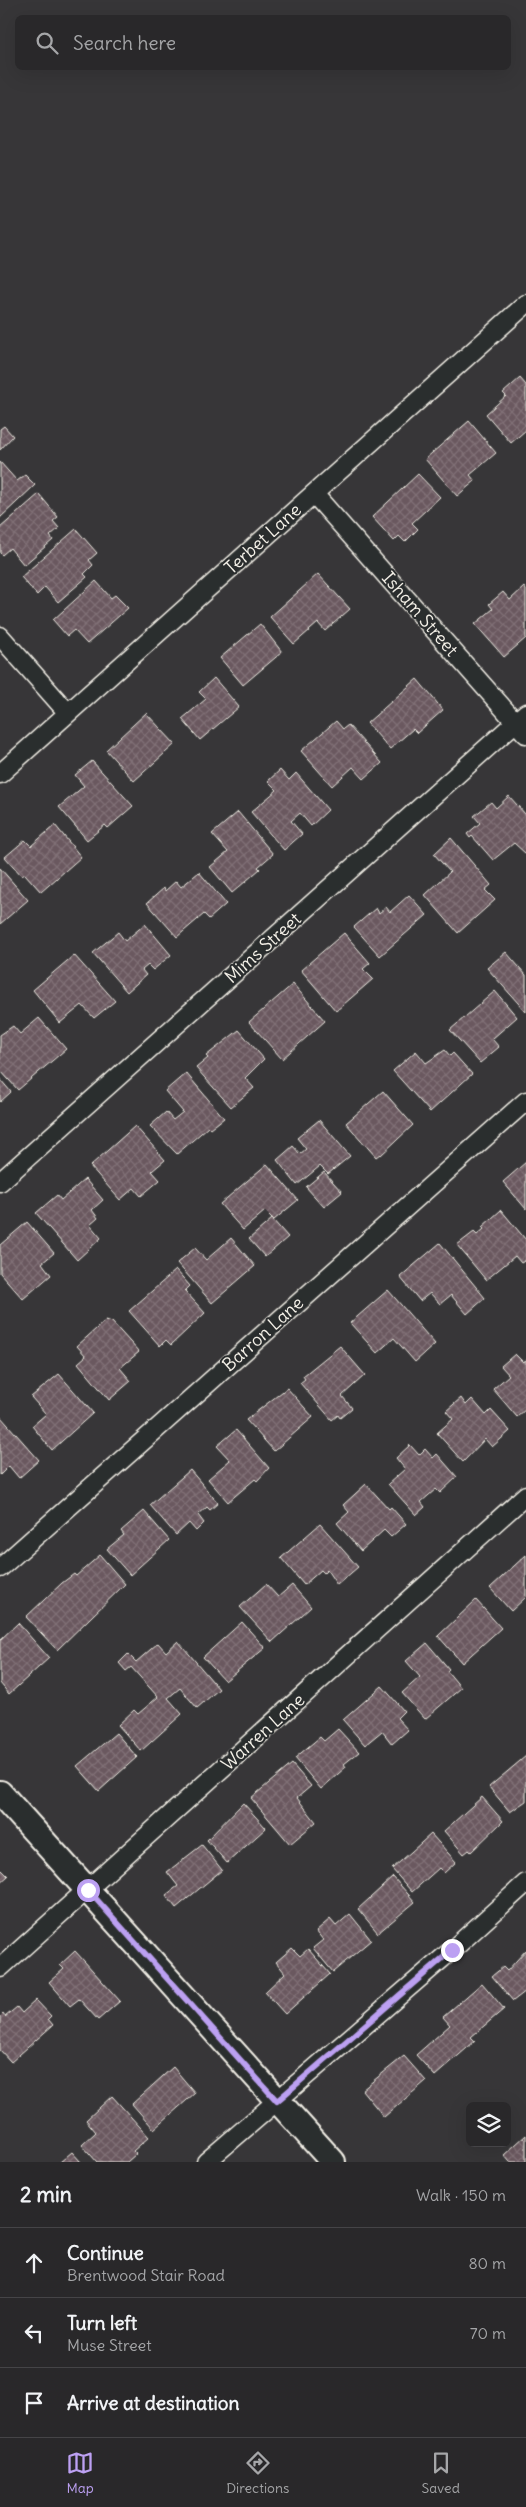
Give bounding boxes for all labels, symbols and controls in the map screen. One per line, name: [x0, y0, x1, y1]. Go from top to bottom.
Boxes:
search box: [15, 15, 511, 70]
icon: search: [33, 29, 61, 57]
text: Search here: [73, 31, 176, 55]
street label: Terbet Lane: [220, 498, 306, 579]
street label: Isham Street: [377, 567, 463, 661]
street label: Mims Street: [220, 907, 306, 988]
street label: Barron Lane: [217, 1291, 308, 1376]
street label: Warren Lane: [216, 1688, 309, 1775]
route start: [77, 1879, 100, 1902]
route end: [441, 1939, 464, 1962]
map controls: [466, 2102, 511, 2147]
button: layers: [466, 2102, 511, 2147]
text: 2 min: [20, 2181, 72, 2208]
text: Walk · 150 m: [416, 2185, 506, 2205]
text: Continue: [67, 2241, 144, 2265]
icon: ahead: [20, 2249, 48, 2277]
text: 80 m: [468, 2253, 506, 2273]
text: Brentwood Stair Road: [67, 2265, 225, 2285]
text: Turn left: [67, 2311, 137, 2335]
icon: left: [20, 2319, 48, 2347]
text: 70 m: [470, 2323, 506, 2343]
text: Muse Street: [67, 2335, 152, 2355]
icon: arrive: [20, 2389, 48, 2417]
text: Arrive at destination: [67, 2391, 240, 2415]
tab: Map: [66, 2449, 94, 2497]
tab: Directions: [226, 2449, 289, 2497]
tab: Saved: [422, 2449, 460, 2497]

